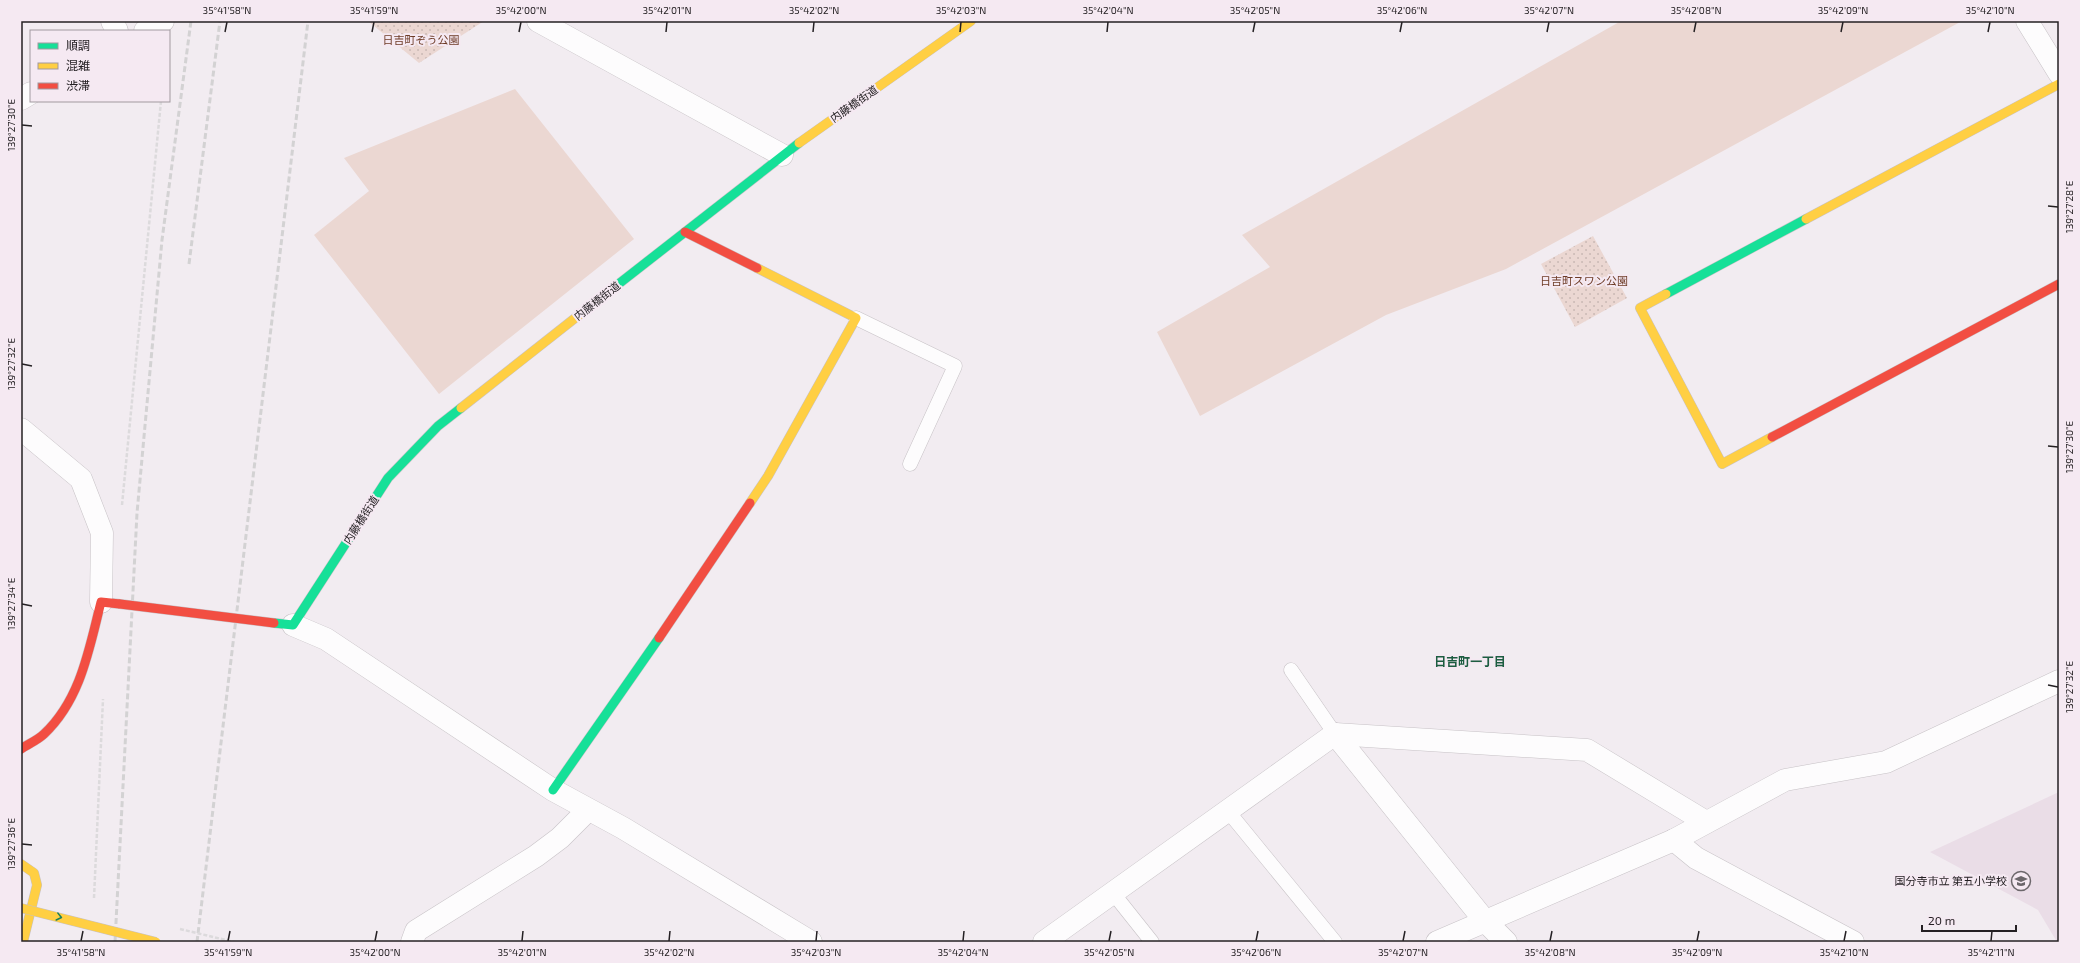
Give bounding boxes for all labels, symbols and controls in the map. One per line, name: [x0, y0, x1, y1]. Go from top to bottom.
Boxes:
text: 35°41'58"N: [203, 4, 251, 16]
text: 35°41'59"N: [350, 4, 398, 16]
text: 35°42'00"N: [495, 4, 547, 16]
text: 35°42'01"N: [643, 4, 692, 16]
text: 35°42'02"N: [789, 4, 839, 16]
text: 35°42'03"N: [936, 4, 986, 16]
text: 35°42'04"N: [1082, 4, 1134, 16]
text: 35°42'05"N: [1230, 4, 1280, 16]
text: 35°42'06"N: [1377, 4, 1427, 16]
text: 35°42'07"N: [1524, 4, 1574, 16]
text: 35°42'08"N: [1670, 4, 1722, 16]
text: 35°42'09"N: [1818, 4, 1868, 16]
text: 35°42'10"N: [1966, 4, 2015, 16]
legend: [30, 30, 170, 102]
park label: 日吉町ぞう公園: [383, 33, 460, 46]
text: 順調: [66, 38, 90, 52]
text: 混雑: [66, 58, 90, 72]
text: 渋滞: [66, 78, 90, 92]
street label: 内藤橋街道: [827, 82, 880, 125]
text: 139°27'30"E: [5, 98, 17, 151]
text: 139°27'28"E: [2063, 180, 2075, 233]
park label: 日吉町スワン公園: [1540, 274, 1628, 287]
street label: 内藤橋街道: [571, 279, 622, 323]
text: 139°27'32"E: [5, 338, 17, 390]
text: 139°27'30"E: [2063, 420, 2075, 473]
street label: 内藤橋街道: [340, 493, 381, 546]
text: 139°27'34"E: [5, 577, 17, 630]
district label: 日吉町一丁目: [1434, 654, 1506, 668]
text: 139°27'32"E: [2063, 661, 2075, 713]
text: 139°27'36"E: [5, 818, 17, 870]
school or university icon: 国分寺市立 第五小学校: [2010, 870, 2032, 892]
place label: 国分寺市立 第五小学校: [1895, 874, 2007, 887]
scale bar: [1922, 907, 2016, 933]
one-way arrow: [56, 913, 62, 921]
text: 20 m: [1928, 913, 1955, 927]
text: 35°41'58"N: [57, 946, 105, 958]
text: 35°41'59"N: [204, 946, 252, 958]
text: 35°42'00"N: [349, 946, 401, 958]
text: 35°42'01"N: [498, 946, 547, 958]
text: 35°42'02"N: [644, 946, 694, 958]
text: 35°42'03"N: [791, 946, 841, 958]
text: 35°42'04"N: [937, 946, 989, 958]
text: 35°42'05"N: [1084, 946, 1134, 958]
text: 35°42'06"N: [1231, 946, 1281, 958]
text: 35°42'07"N: [1378, 946, 1428, 958]
text: 35°42'08"N: [1524, 946, 1576, 958]
text: 35°42'09"N: [1672, 946, 1722, 958]
text: 35°42'10"N: [1820, 946, 1869, 958]
text: 35°42'11"N: [1968, 946, 2014, 958]

